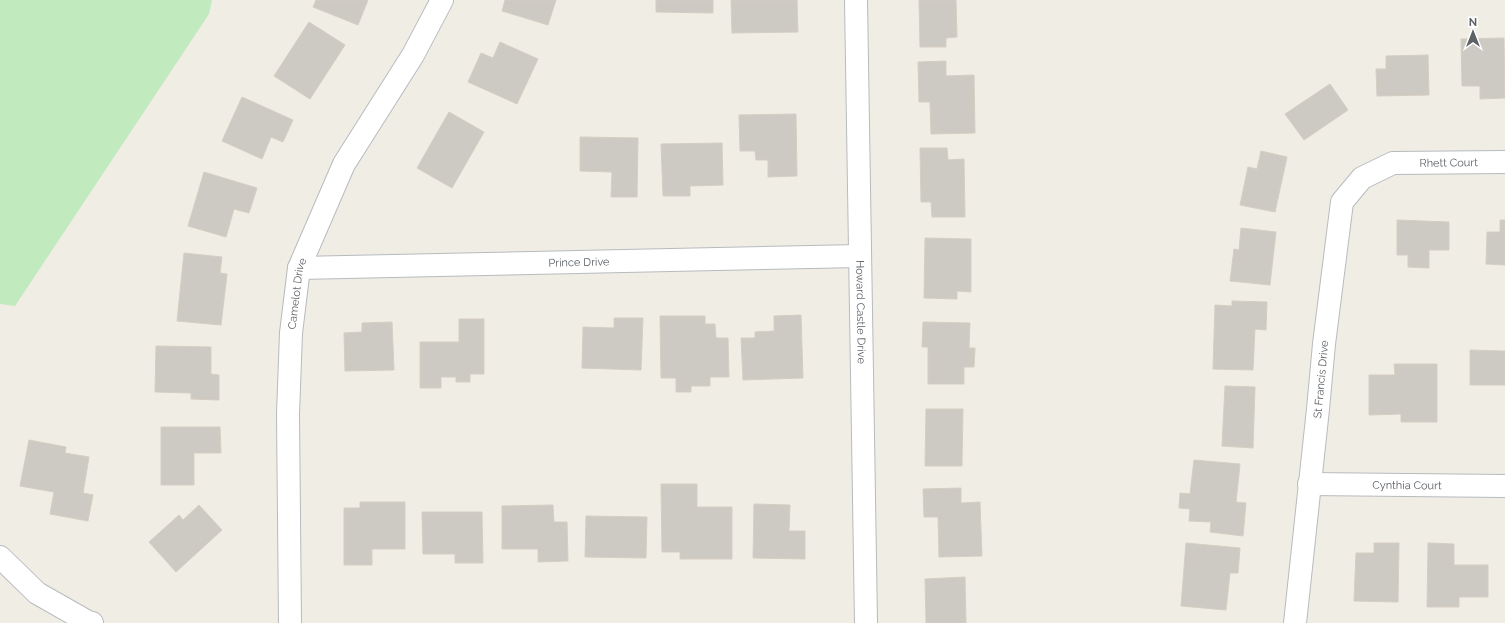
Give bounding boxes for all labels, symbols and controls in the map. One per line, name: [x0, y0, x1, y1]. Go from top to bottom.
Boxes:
north arrow: [1453, 12, 1493, 52]
text: N: [1469, 16, 1477, 29]
street label: Rhett Court: [1419, 156, 1478, 169]
street label: Camelot Drive: [285, 255, 309, 330]
street label: Prince Drive: [548, 255, 610, 269]
street label: Howard Castle Drive: [854, 260, 868, 364]
street label: St Francis Drive: [1311, 339, 1331, 419]
street label: Cynthia Court: [1372, 478, 1442, 492]

